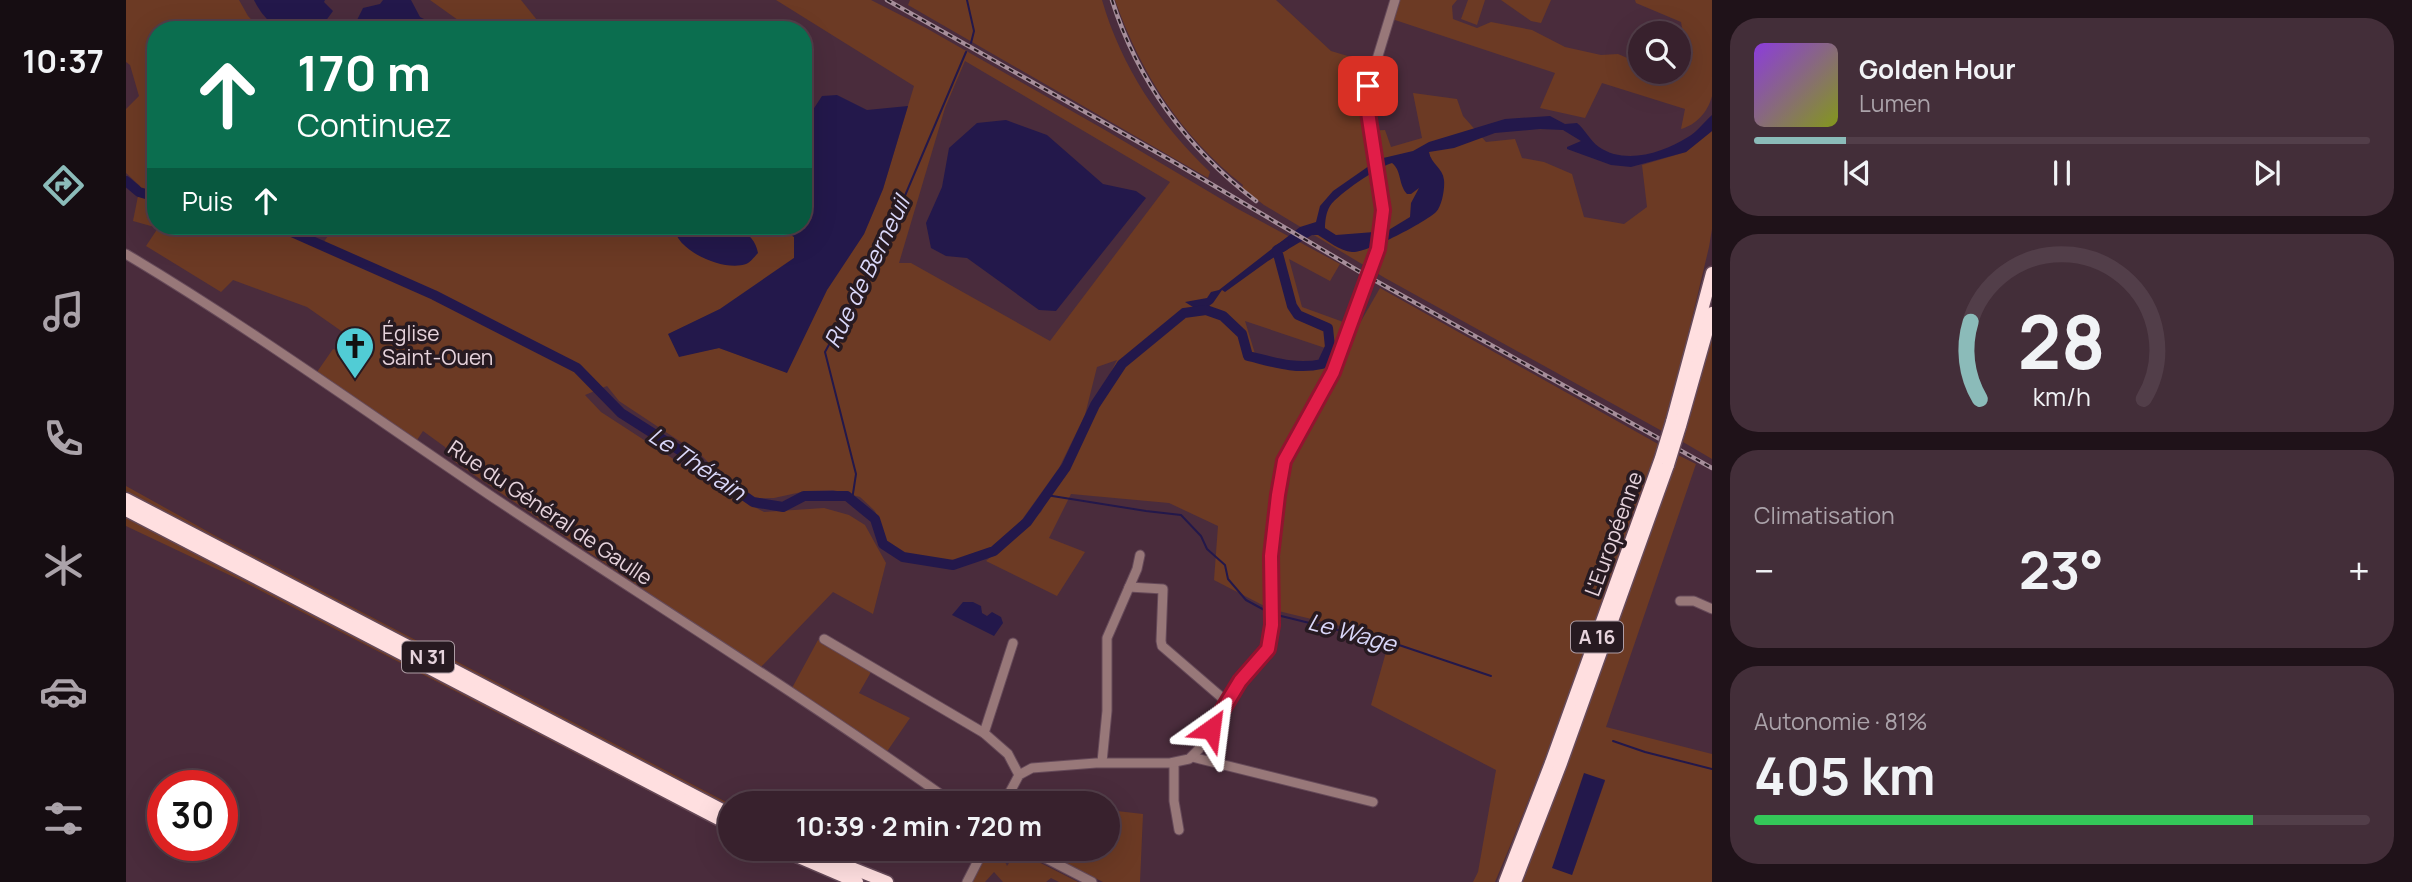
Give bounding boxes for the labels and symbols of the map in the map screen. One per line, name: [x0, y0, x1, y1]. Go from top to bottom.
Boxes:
pin: [1338, 56, 1398, 116]
water label: Rue de Berneuil: [816, 188, 918, 353]
place label: Église Saint-Ouen: [382, 319, 493, 371]
church icon: Église Saint-Ouen: [334, 325, 376, 380]
water label: Le Thérain: [643, 419, 753, 508]
street label: Rue du Général de Gaulle: [443, 433, 658, 591]
street label: L'Européenne: [1578, 467, 1649, 600]
water label: Le Wage: [1305, 605, 1401, 660]
road number: A 16: [1571, 622, 1623, 652]
road number: N 31: [402, 642, 454, 672]
position arrow: [1174, 692, 1248, 766]
speed limit sign: 30: [147, 770, 238, 861]

